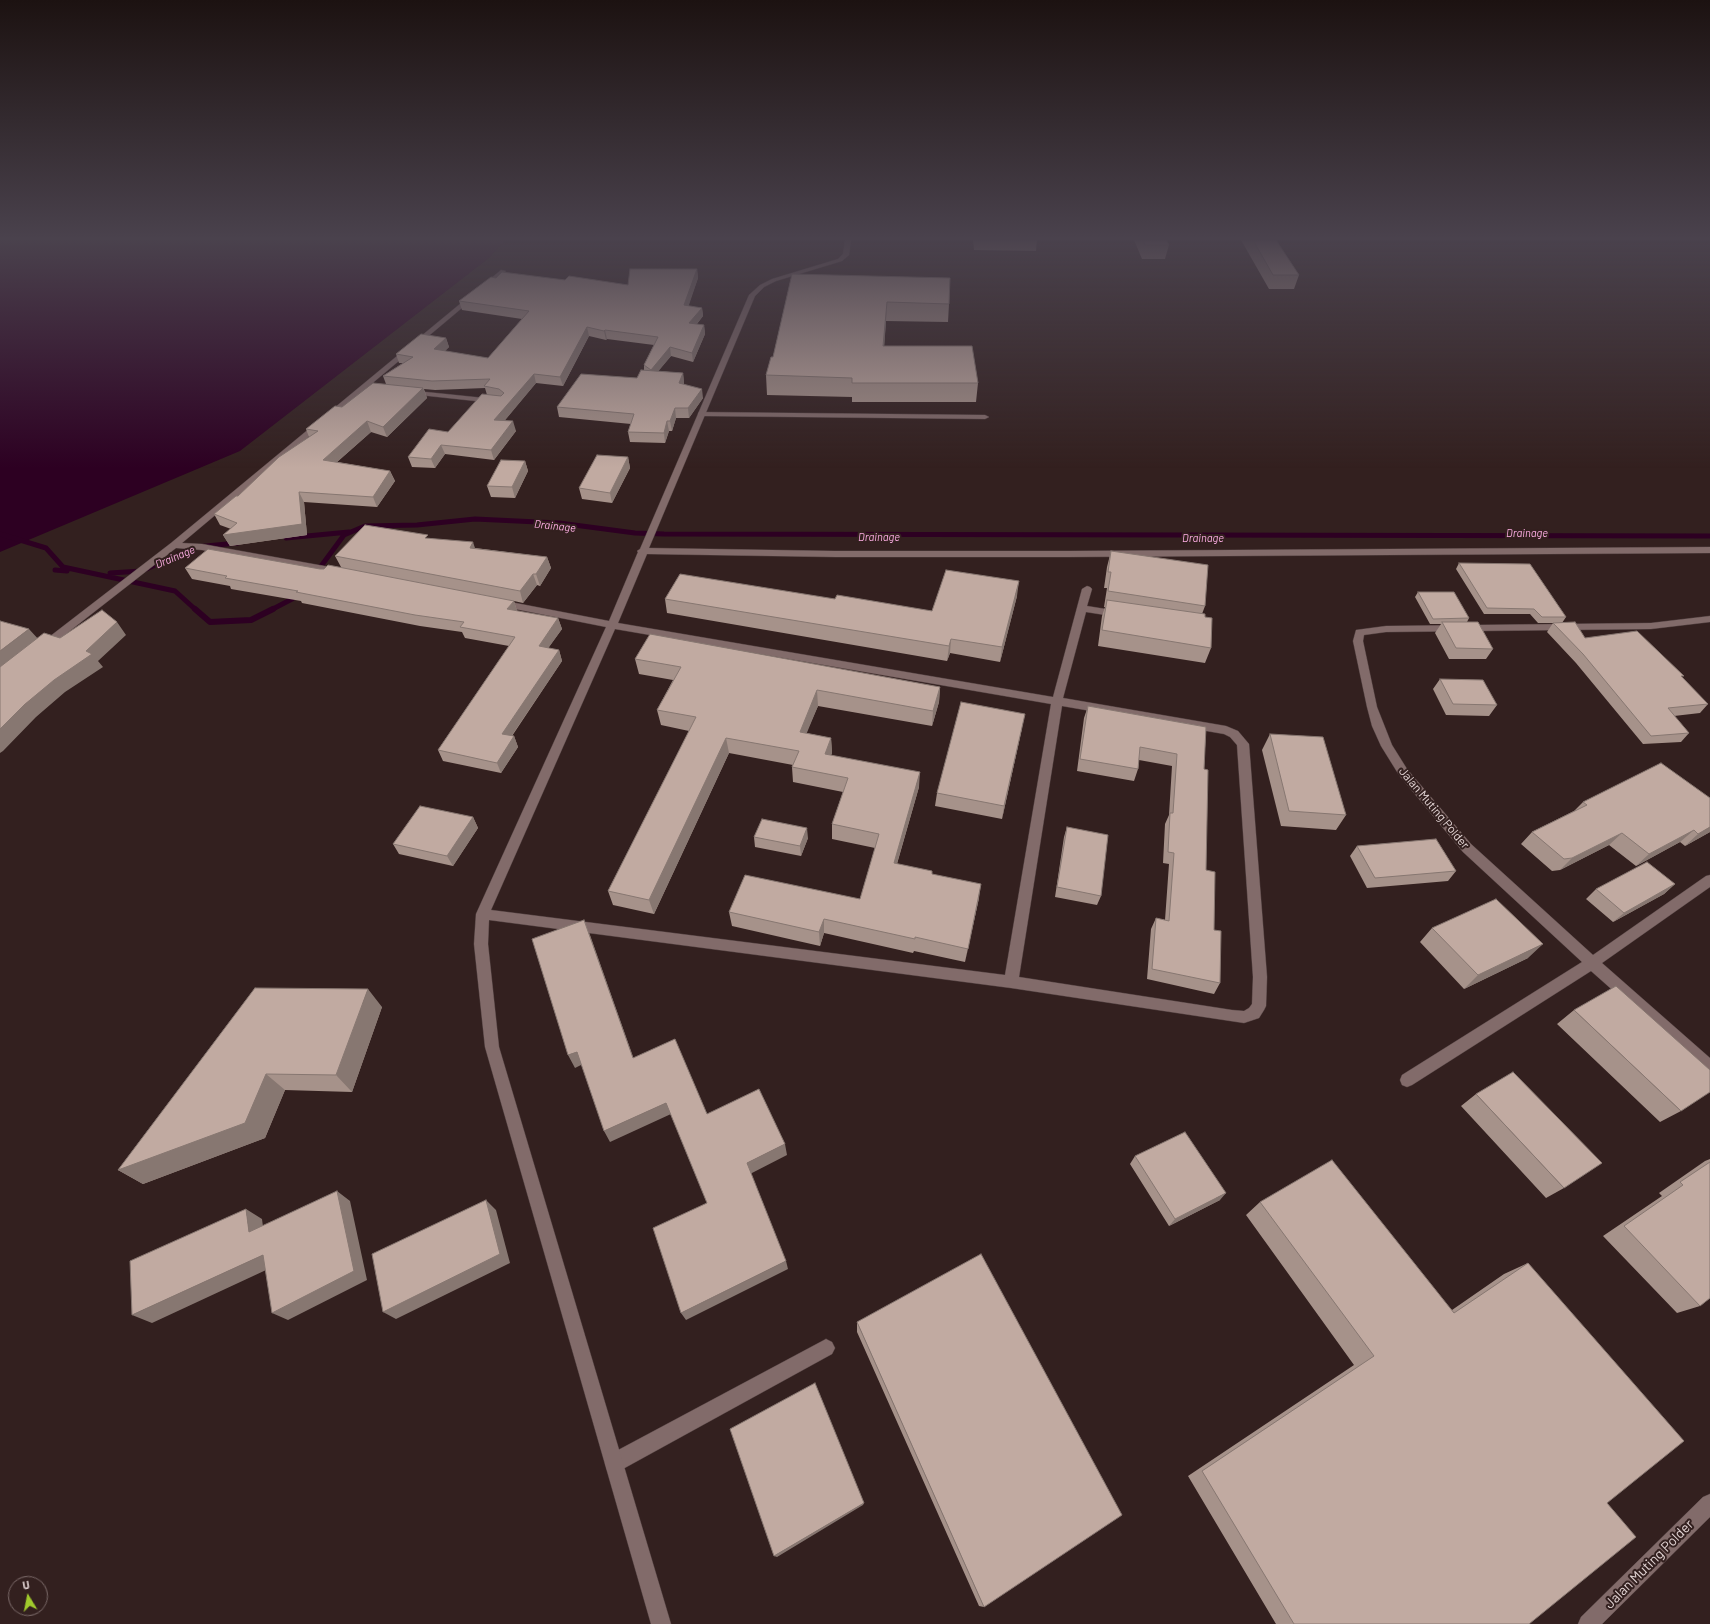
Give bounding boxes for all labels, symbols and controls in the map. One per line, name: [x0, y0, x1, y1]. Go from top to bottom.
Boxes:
water label: Drainage: [533, 517, 577, 535]
water label: Drainage: [1506, 526, 1548, 540]
water label: Drainage: [858, 530, 900, 544]
water label: Drainage: [1182, 531, 1224, 545]
water label: Drainage: [153, 543, 197, 571]
street label: Jalan Muting Polder: [1396, 764, 1472, 852]
street label: Jalan Muting Polder: [1601, 1516, 1697, 1612]
north arrow: [8, 1576, 48, 1616]
text: U: [21, 1578, 31, 1592]

